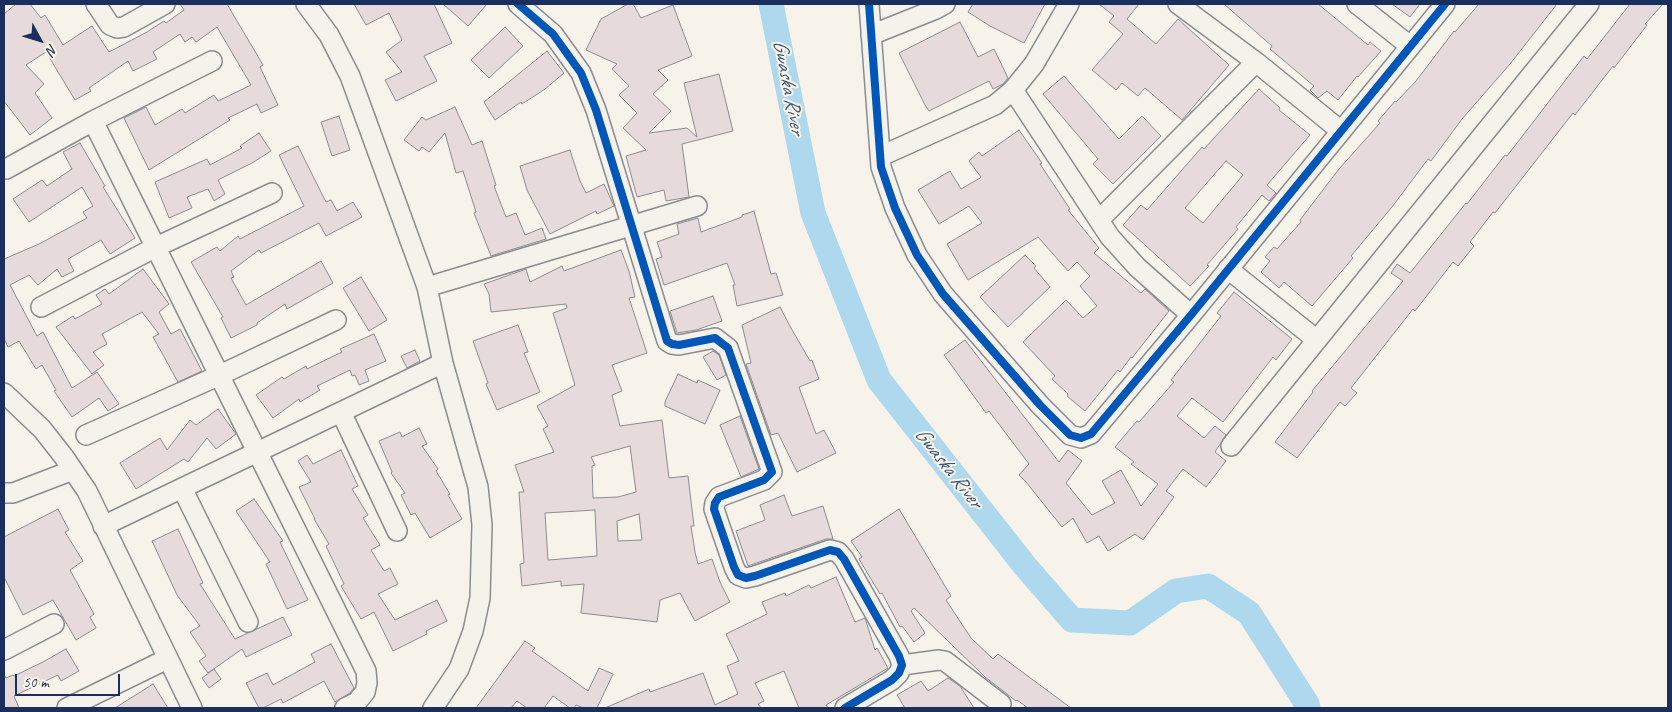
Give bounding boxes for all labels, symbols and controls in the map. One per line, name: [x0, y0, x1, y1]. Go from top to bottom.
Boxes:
north arrow: [15, 15, 65, 65]
water label: Gwaska River: [767, 38, 809, 136]
text: N: [43, 41, 61, 58]
water label: Gwaska River: [909, 423, 987, 513]
scale bar: [18, 664, 122, 696]
text: 50 m: [23, 673, 49, 692]

